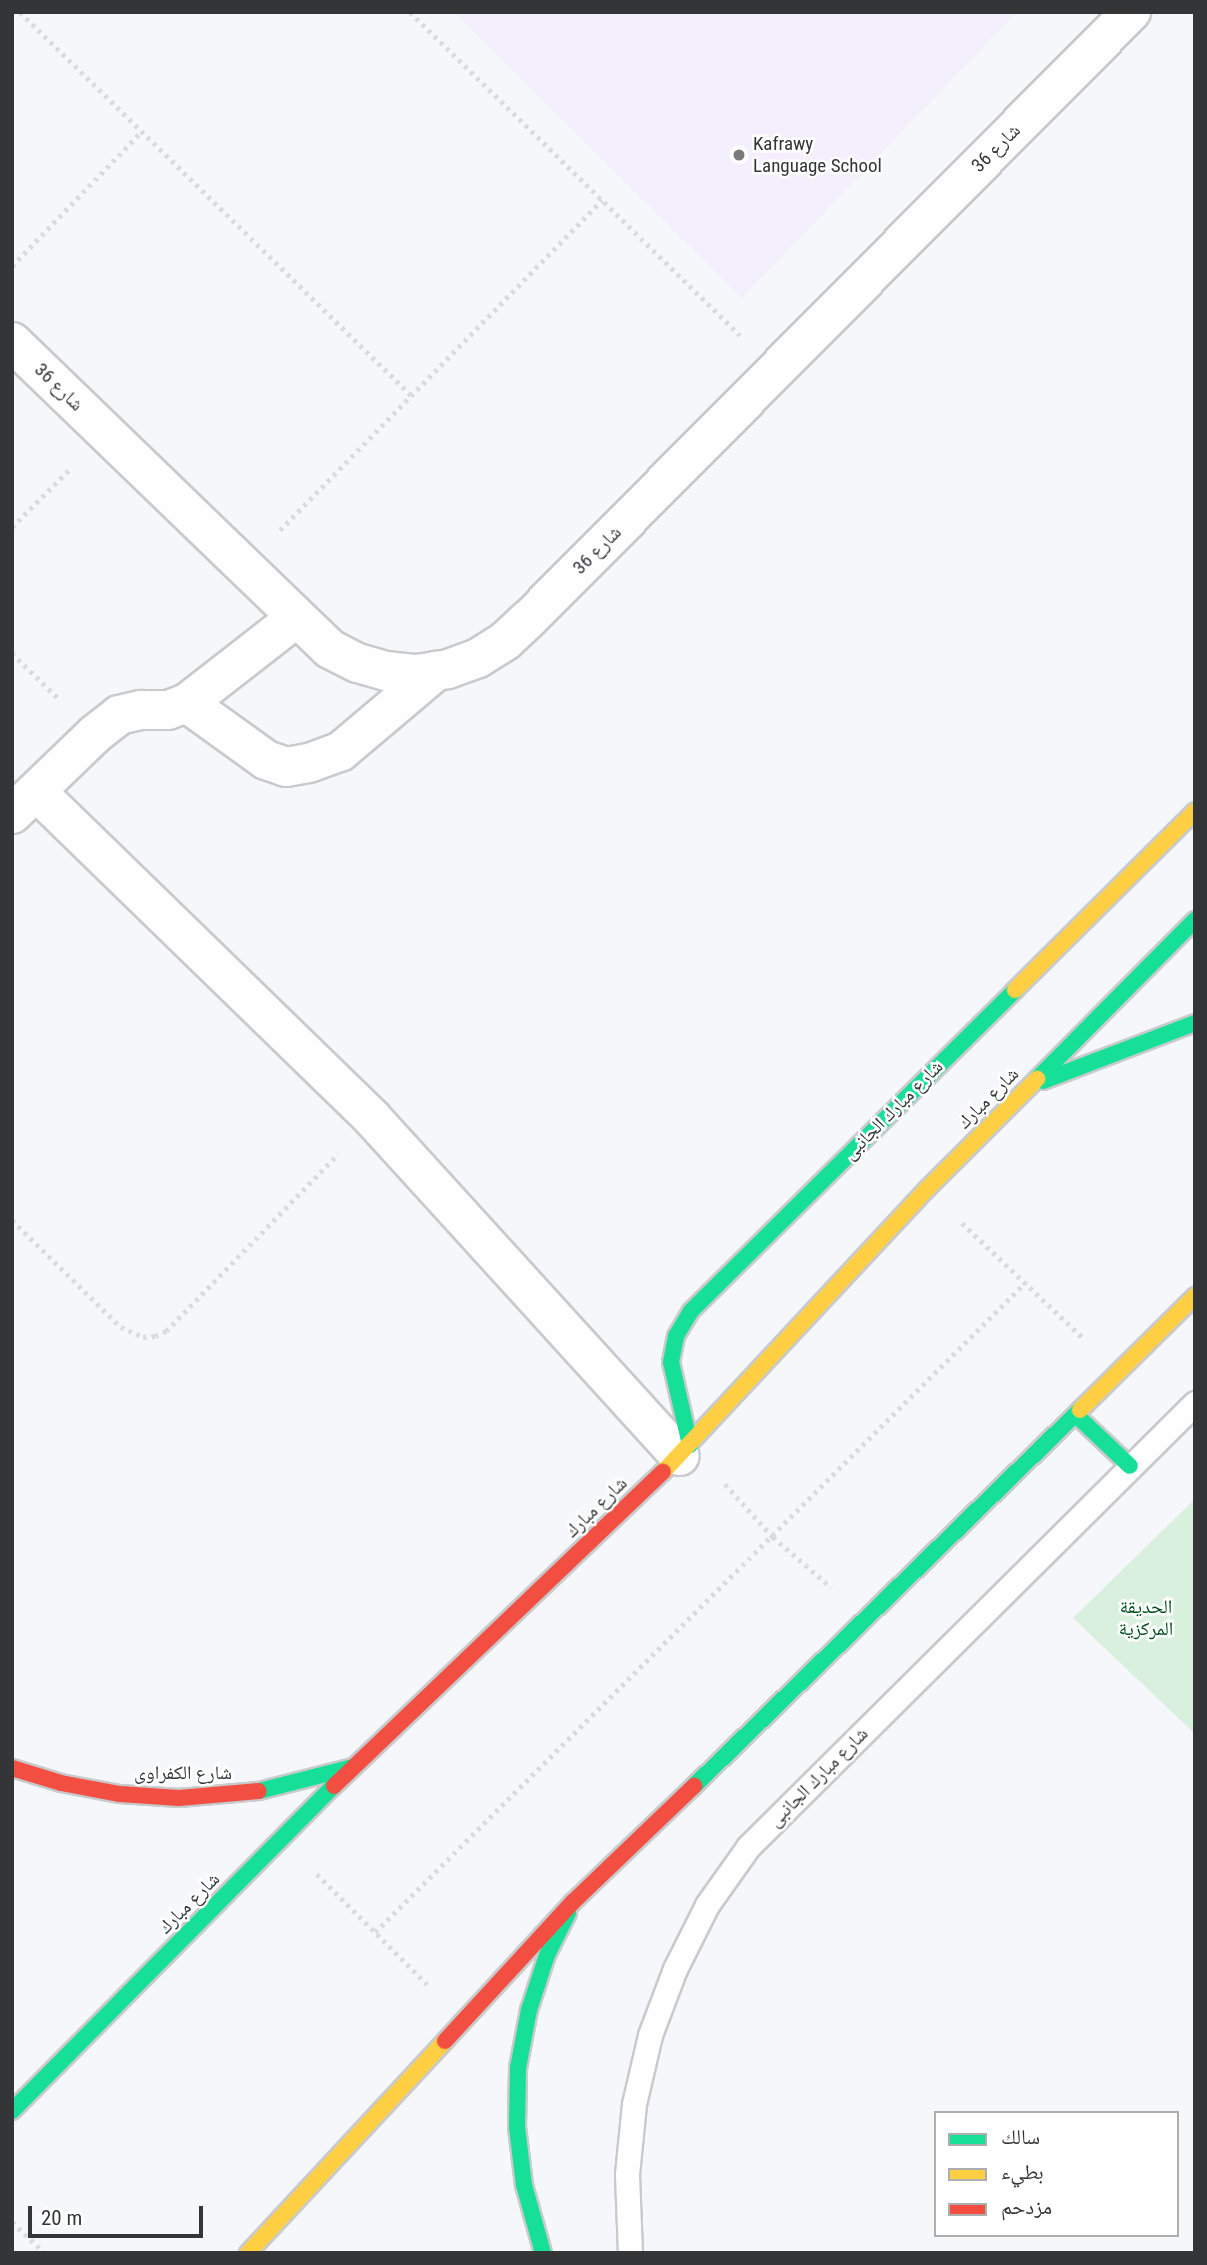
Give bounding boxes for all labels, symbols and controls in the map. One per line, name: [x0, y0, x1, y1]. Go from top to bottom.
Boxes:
street label: شارع 36: [967, 119, 1025, 177]
place label: Kafrawy Language School: [753, 133, 882, 177]
marker: Kafrawy Language School: [731, 147, 747, 163]
street label: شارع 36: [30, 358, 88, 416]
street label: شارع 36: [568, 521, 626, 579]
street label: شارع مبارك الجانبى: [838, 1055, 948, 1165]
street label: شارع مبارك: [953, 1063, 1023, 1133]
street label: شارع مبارك: [560, 1472, 632, 1542]
park label: الحديقة المركزية: [1119, 1596, 1173, 1640]
street label: شارع مبارك الجانبى: [763, 1722, 873, 1832]
street label: شارع الكفراوى: [134, 1762, 232, 1784]
street label: شارع مبارك: [154, 1868, 224, 1938]
legend: [934, 2111, 1179, 2237]
text: سالك: [1001, 2125, 1040, 2149]
text: بطيء: [1001, 2160, 1044, 2184]
scale bar: [32, 2192, 206, 2236]
text: مزدحم: [1001, 2195, 1052, 2219]
text: 20 m: [41, 2206, 82, 2230]

